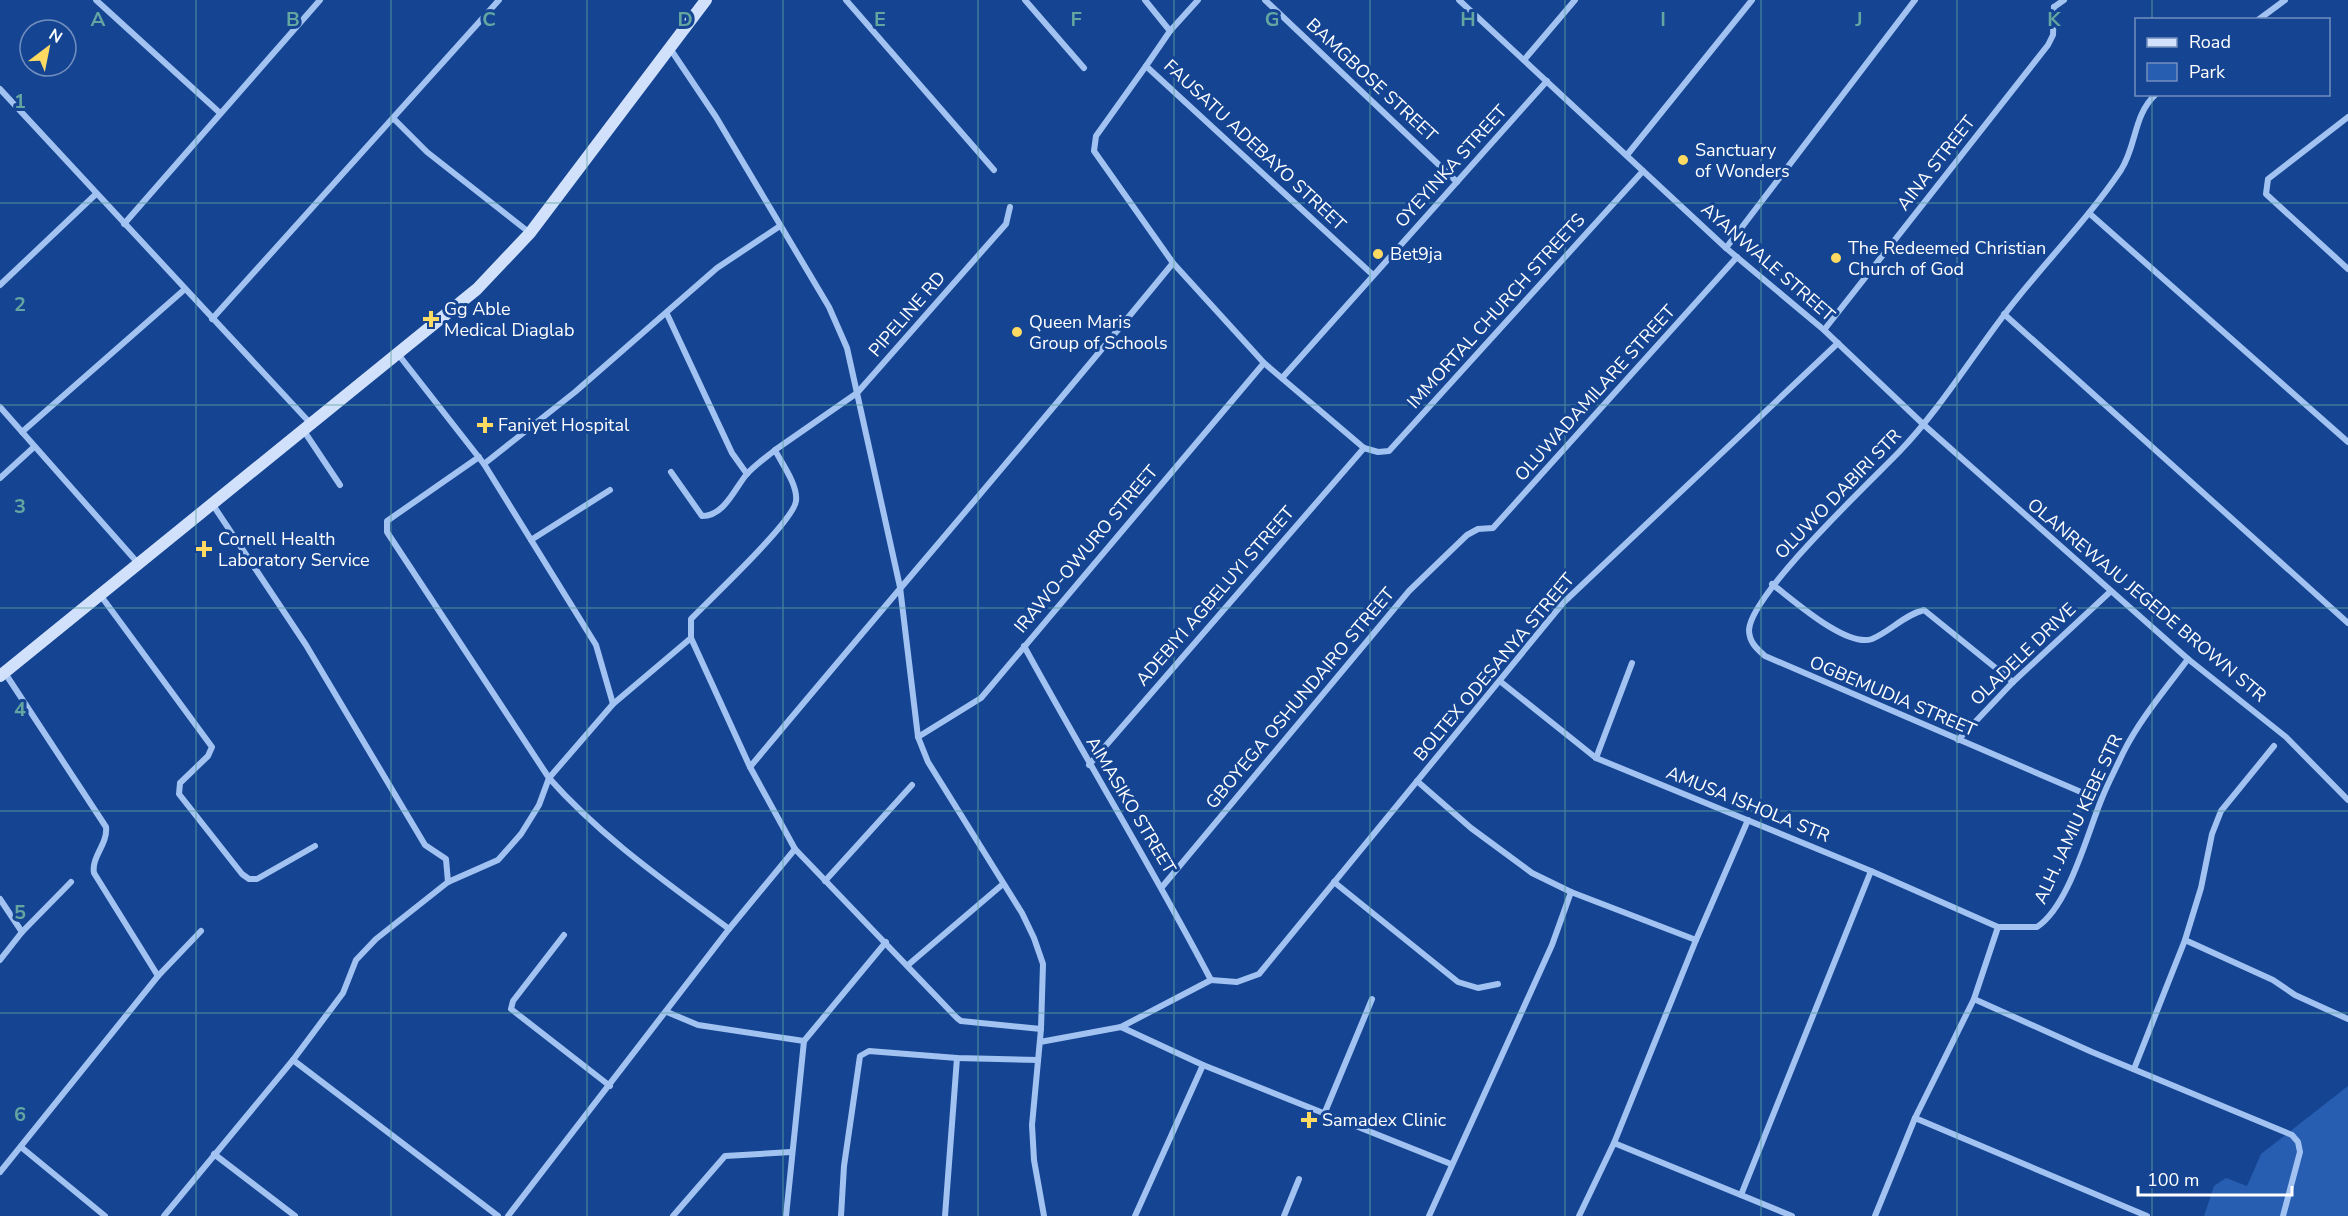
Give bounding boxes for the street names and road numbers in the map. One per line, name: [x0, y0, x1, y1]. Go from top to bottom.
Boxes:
street label: BAMGBOSE STREET: [1301, 13, 1443, 147]
street label: FAUSATU ADEBAYO STREET: [1159, 54, 1351, 236]
street label: OYEYINKA STREET: [1390, 99, 1513, 232]
street label: AINA STREET: [1891, 111, 1981, 215]
street label: AYANWALE STREET: [1696, 197, 1840, 327]
street label: IMMORTAL CHURCH STREETS: [1402, 208, 1590, 414]
street label: PIPELINE RD: [863, 266, 951, 362]
street label: OLUWADAMILARE STREET: [1509, 300, 1681, 486]
street label: OLUWO DABIRI STR: [1770, 424, 1906, 564]
street label: IRAWO-OWURO STREET: [1009, 460, 1163, 638]
street label: OLANREWAJU JEGEDE BROWN STR: [2022, 493, 2272, 707]
street label: ADEBIYI AGBELUYI STREET: [1130, 501, 1300, 691]
street label: BOLTEX ODESANYA STREET: [1408, 568, 1580, 766]
street label: GBOYEGA OSHUNDAIRO STREET: [1200, 582, 1400, 814]
street label: OLADELE DRIVE: [1965, 597, 2081, 711]
street label: OGBEMUDIA STREET: [1806, 650, 1980, 742]
street label: ALH. JAMIU KEBE STR: [2028, 730, 2128, 908]
street label: AIMASIKO STREET: [1080, 732, 1182, 878]
street label: AMUSA ISHOLA STR: [1663, 760, 1833, 848]

